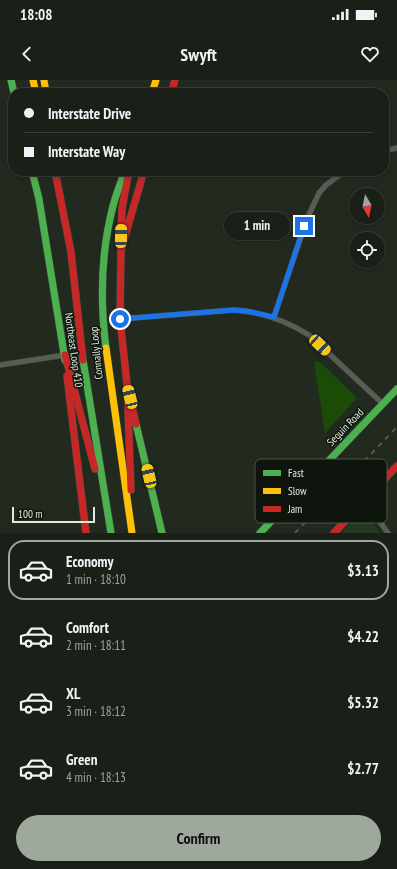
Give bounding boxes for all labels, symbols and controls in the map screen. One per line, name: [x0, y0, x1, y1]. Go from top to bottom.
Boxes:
text: 18:08: [20, 5, 52, 24]
icon: back: [16, 43, 38, 65]
text: Swyft: [180, 43, 217, 66]
icon: heart: [359, 43, 381, 65]
text: Interstate Drive: [48, 104, 131, 123]
text: Interstate Way: [48, 142, 125, 161]
north arrow: [349, 188, 385, 224]
map controls: [349, 188, 385, 268]
callout: 1 min: [224, 212, 290, 240]
text: 1 min: [244, 217, 270, 234]
route end: [295, 217, 313, 235]
car: [115, 224, 127, 248]
button: locate: [349, 232, 385, 268]
route start: [111, 310, 129, 328]
street label: Northeast Loop 410: [62, 312, 86, 388]
street label: Connally Loop: [86, 326, 106, 380]
car: [307, 332, 333, 358]
car: [121, 384, 139, 410]
street label: Seguin Road: [324, 405, 367, 449]
legend: [255, 459, 387, 523]
car: [140, 463, 158, 489]
text: Fast: [288, 466, 304, 480]
text: Slow: [288, 484, 307, 498]
text: Jam: [287, 502, 302, 516]
scale bar: [12, 505, 95, 524]
text: 100 m: [18, 507, 42, 521]
icon: car: [18, 552, 54, 588]
text: Economy: [66, 552, 114, 571]
text: $3.13: [347, 561, 379, 580]
text: 1 min · 18:10: [66, 571, 126, 588]
icon: car: [18, 618, 54, 654]
text: Comfort: [66, 618, 109, 637]
text: $4.22: [347, 627, 379, 646]
text: 2 min · 18:11: [66, 637, 126, 654]
icon: car: [18, 684, 54, 720]
text: XL: [66, 684, 80, 703]
text: $5.32: [347, 693, 379, 712]
text: 3 min · 18:12: [66, 703, 126, 720]
icon: car: [18, 750, 54, 786]
text: Green: [66, 750, 98, 769]
text: $2.77: [347, 759, 379, 778]
text: 4 min · 18:13: [66, 769, 126, 786]
button: Confirm: [16, 815, 381, 861]

